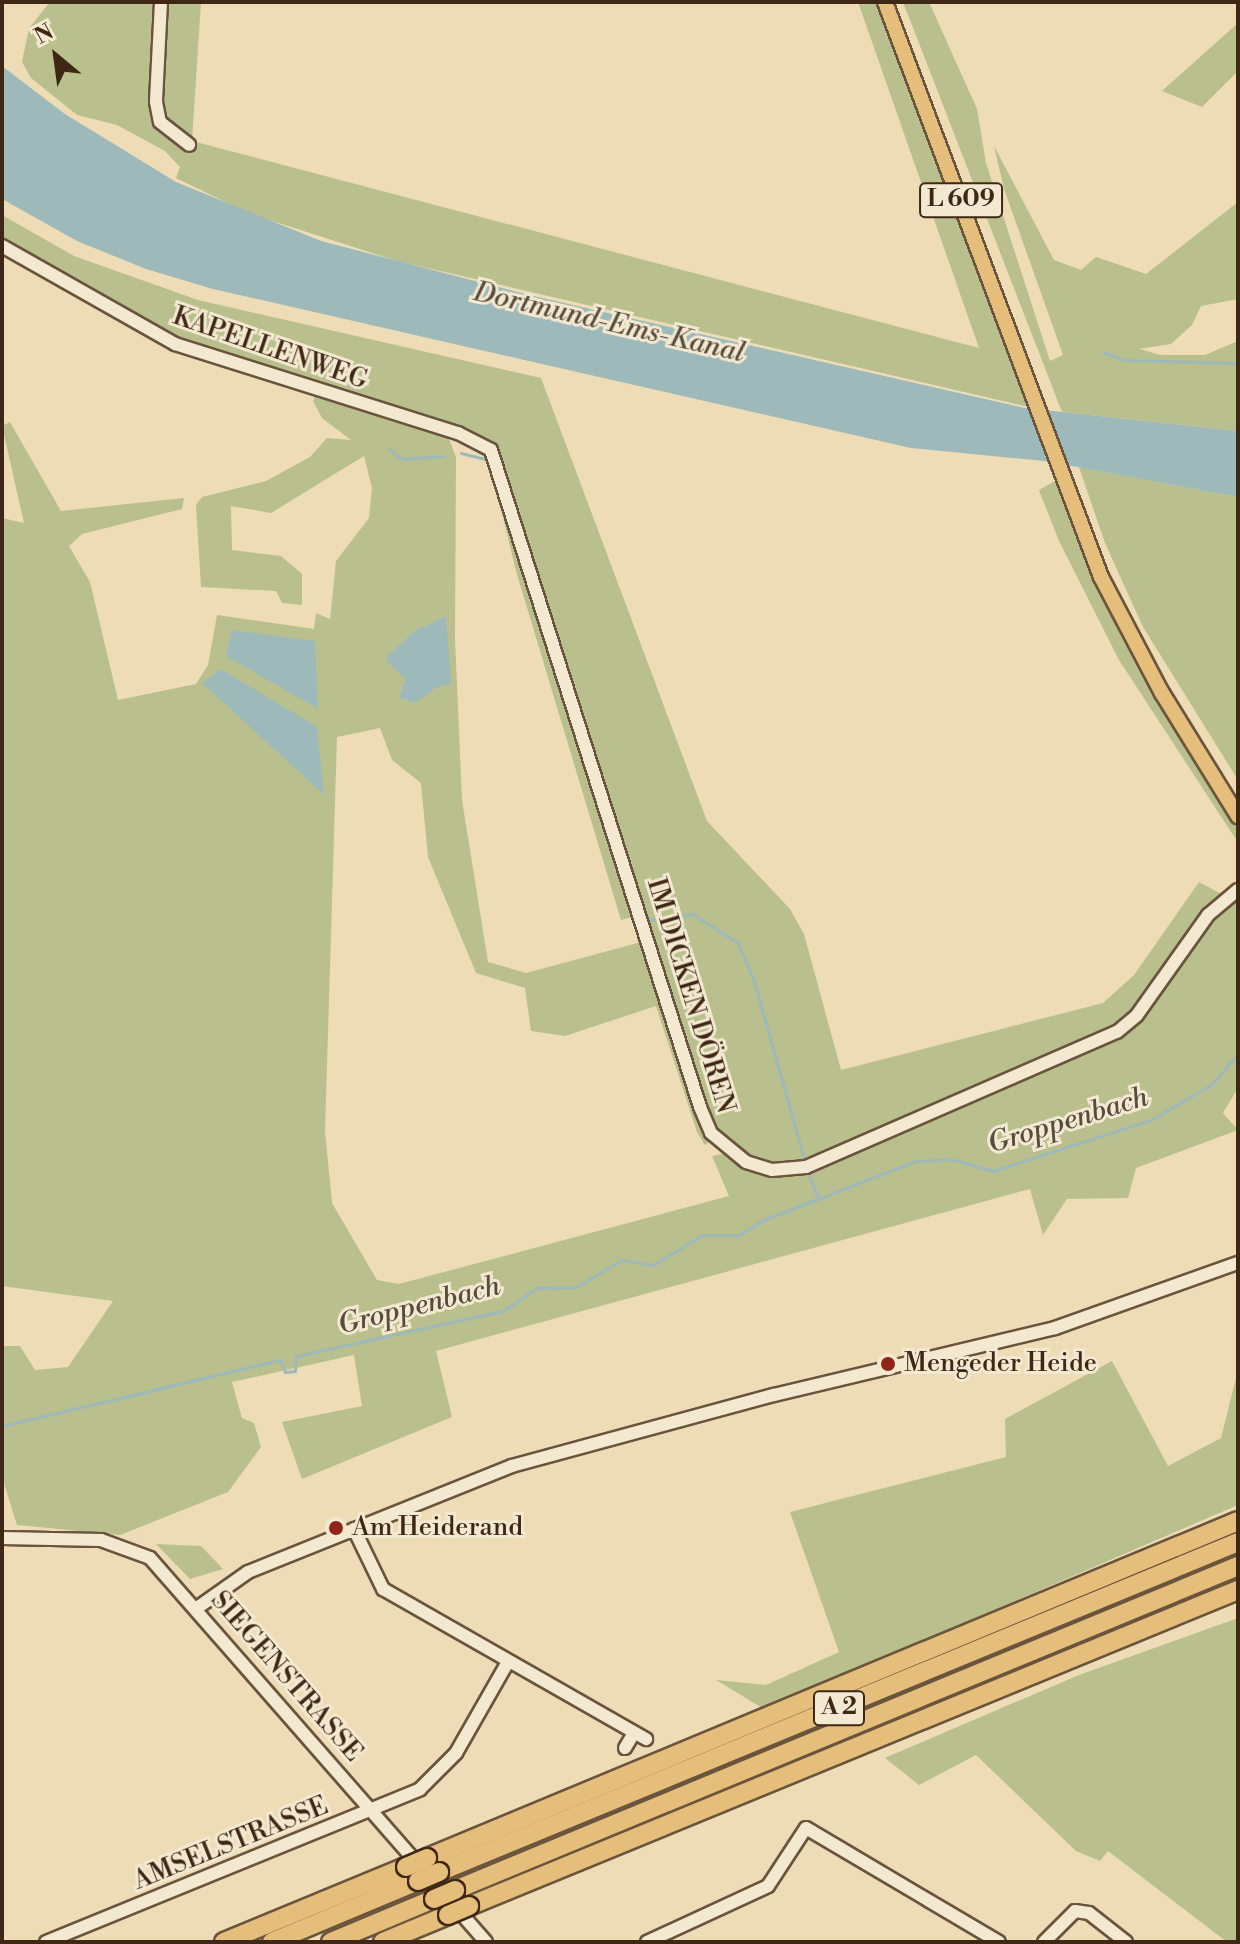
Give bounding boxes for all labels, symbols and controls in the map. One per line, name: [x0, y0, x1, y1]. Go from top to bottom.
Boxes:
north arrow: [16, 16, 96, 96]
text: N: [30, 19, 58, 51]
road number: L 609: [919, 180, 1003, 220]
water label: Dortmund-Ems-Kanal: [470, 275, 748, 371]
street label: KAPELLENWEG: [169, 301, 371, 397]
street label: IM DICKEN DÖREN: [639, 875, 741, 1117]
water label: Groppenbach: [984, 1081, 1152, 1161]
water label: Groppenbach: [334, 1270, 504, 1342]
place label: Mengeder Heide: [904, 1348, 1097, 1380]
marker: Mengeder Heide: [879, 1355, 897, 1373]
place label: Am Heiderand: [352, 1512, 523, 1544]
marker: Am Heiderand: [327, 1519, 345, 1537]
street label: SIEGENSTRASSE: [204, 1585, 368, 1769]
road number: A 2: [813, 1688, 865, 1728]
street label: AMSELSTRASSE: [129, 1791, 333, 1897]

